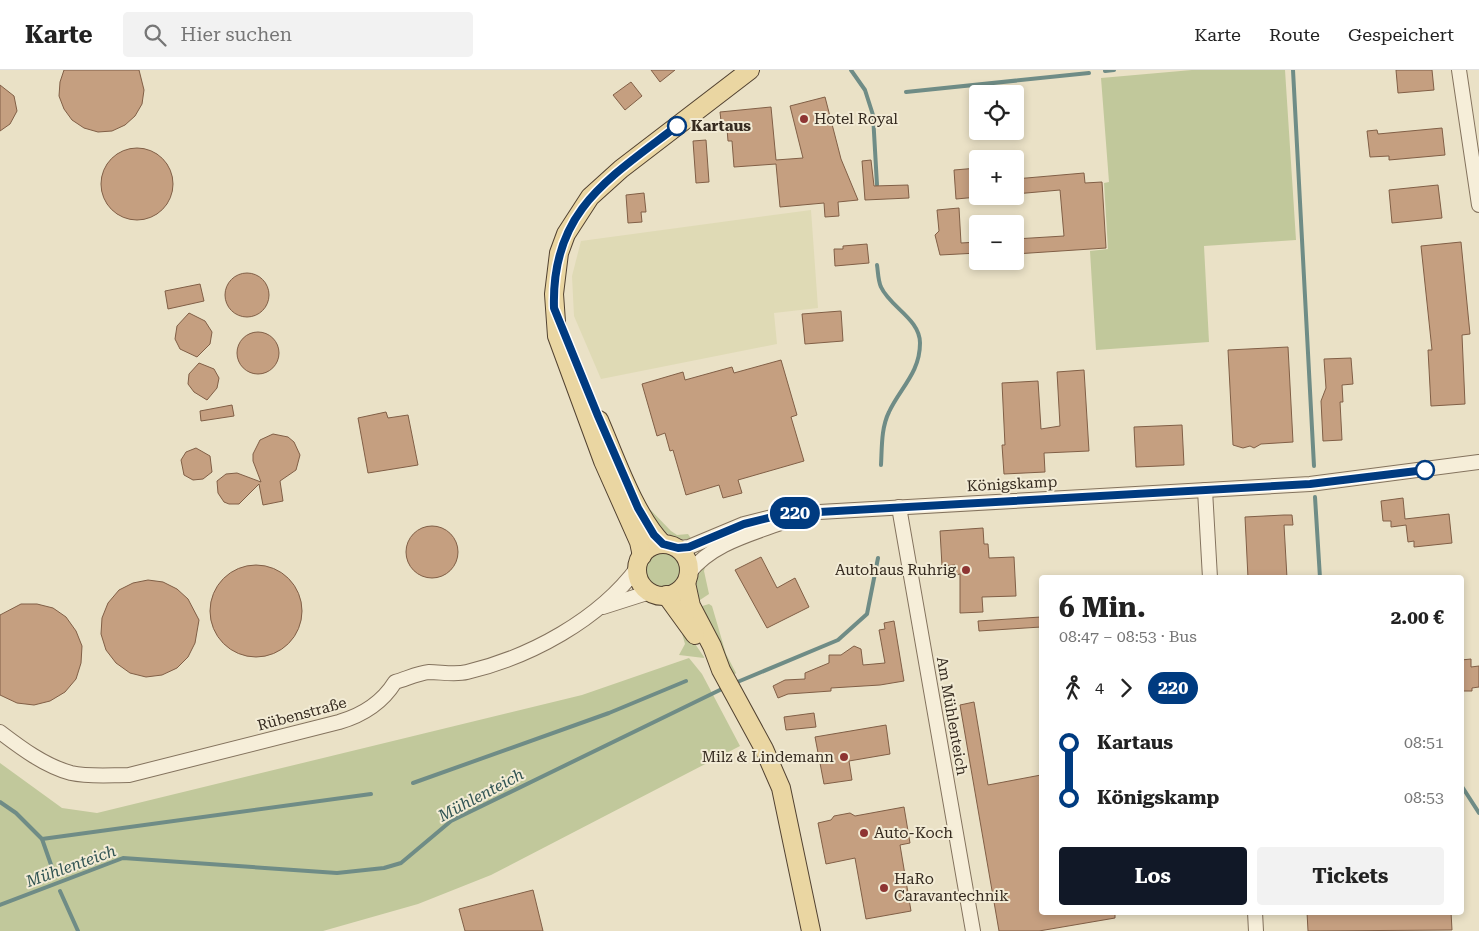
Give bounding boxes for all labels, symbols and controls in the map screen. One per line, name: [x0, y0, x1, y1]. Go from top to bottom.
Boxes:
search box: [123, 12, 473, 57]
text: Karte: [25, 21, 93, 49]
icon: search: [141, 21, 169, 49]
text: Hier suchen: [181, 23, 292, 46]
text: Karte: [1194, 24, 1241, 45]
text: Route: [1269, 24, 1320, 45]
text: Gespeichert: [1348, 24, 1454, 45]
map controls: [969, 85, 1024, 270]
button: locate: [969, 85, 1024, 140]
place label: Hotel Royal: [814, 110, 898, 128]
marker: Hotel Royal: [798, 113, 810, 125]
marker: Kartaus: [667, 116, 687, 136]
place label: Kartaus: [691, 117, 751, 135]
button: +: [969, 150, 1024, 205]
button: −: [969, 215, 1024, 270]
unlabelled marker: [1415, 460, 1435, 480]
street label: Königskamp: [966, 473, 1058, 495]
line badge: 220: [766, 497, 824, 529]
text: 220: [780, 502, 810, 523]
place label: Autohaus Ruhrig: [835, 561, 956, 579]
marker: Autohaus Ruhrig: [960, 564, 972, 576]
text: 6 Min.: [1059, 591, 1146, 624]
text: 2.00 €: [1391, 606, 1444, 629]
text: 08:47 – 08:53 · Bus: [1059, 627, 1197, 646]
street label: Am Mühlenteich: [933, 655, 971, 777]
icon: walk: [1059, 674, 1087, 702]
icon: forward: [1112, 674, 1140, 702]
text: 220: [1158, 677, 1188, 698]
text: 4: [1095, 678, 1104, 697]
street label: Rübenstraße: [255, 693, 349, 735]
text: Kartaus: [1097, 731, 1173, 754]
text: 08:51: [1404, 733, 1444, 752]
place label: Milz & Lindemann: [702, 748, 834, 766]
marker: Milz & Lindemann: [838, 751, 850, 763]
water label: Mühlenteich: [434, 764, 527, 826]
text: Königskamp: [1097, 786, 1219, 809]
text: 08:53: [1404, 788, 1444, 807]
place label: Auto-Koch: [874, 824, 953, 842]
marker: Auto-Koch: [858, 827, 870, 839]
water label: Mühlenteich: [23, 841, 119, 891]
button: Los: [1059, 847, 1247, 905]
button: Tickets: [1257, 847, 1444, 905]
place label: HaRo Caravantechnik: [894, 870, 1009, 905]
marker: HaRo Caravantechnik: [878, 882, 890, 894]

